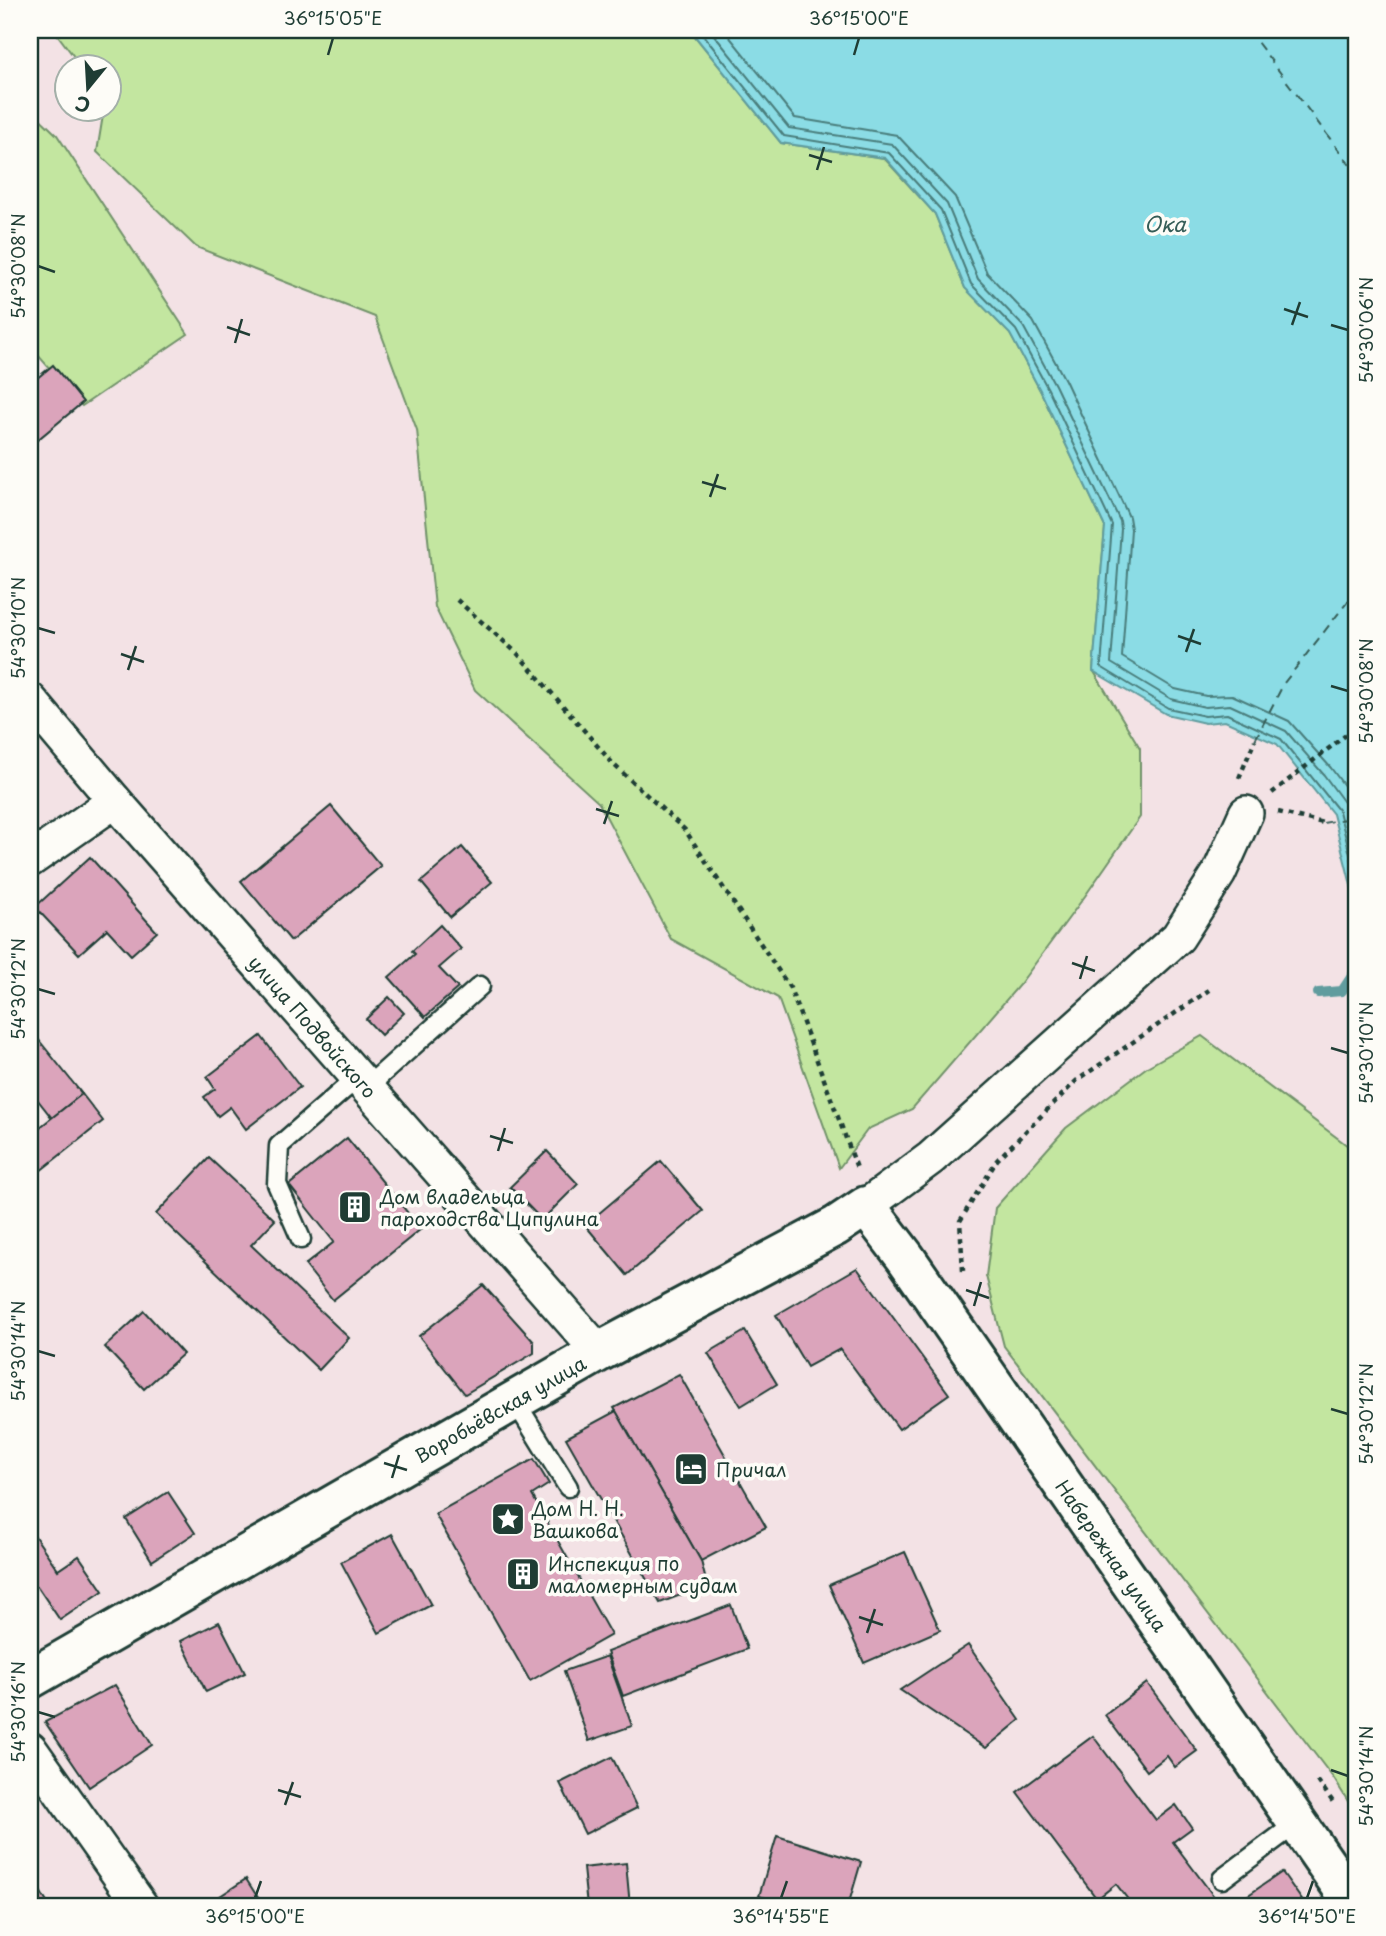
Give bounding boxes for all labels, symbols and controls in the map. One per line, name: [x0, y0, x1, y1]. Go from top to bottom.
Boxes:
text: 36°15'05"E: [284, 4, 382, 31]
text: 36°15'00"E: [809, 4, 909, 31]
north arrow: [52, 52, 122, 122]
text: С: [71, 90, 94, 121]
water label: Ока: [1144, 207, 1187, 239]
text: 54°30'08"N: [4, 213, 31, 319]
text: 54°30'06"N: [1352, 277, 1379, 383]
text: 54°30'10"N: [4, 577, 31, 679]
text: 54°30'08"N: [1352, 638, 1379, 744]
text: 54°30'12"N: [4, 938, 31, 1040]
street label: улица Подвойского: [242, 949, 384, 1104]
text: 54°30'10"N: [1352, 1002, 1379, 1104]
place label: Дом владельца пароходства Ципулина: [379, 1182, 599, 1232]
building icon: Дом владельца пароходства Ципулина: [336, 1188, 374, 1226]
text: 54°30'14"N: [4, 1300, 31, 1402]
street label: Воробьёвская улица: [409, 1349, 591, 1469]
text: 54°30'12"N: [1352, 1363, 1379, 1465]
hotel icon: Причал: [672, 1450, 710, 1488]
place label: Причал: [716, 1455, 786, 1483]
street label: Набережная улица: [1049, 1474, 1174, 1637]
place label: Дом Н. Н. Вашкова: [531, 1494, 624, 1544]
place icon: Дом Н. Н. Вашкова: [489, 1500, 527, 1538]
place label: Инспекция по маломерным судам: [548, 1549, 738, 1599]
building icon: Инспекция по маломерным судам: [504, 1555, 542, 1593]
text: 54°30'16"N: [4, 1661, 31, 1763]
text: 54°30'14"N: [1352, 1725, 1379, 1827]
text: 36°15'00"E: [205, 1902, 305, 1929]
text: 36°14'55"E: [732, 1902, 830, 1929]
text: 36°14'50"E: [1258, 1902, 1356, 1929]

